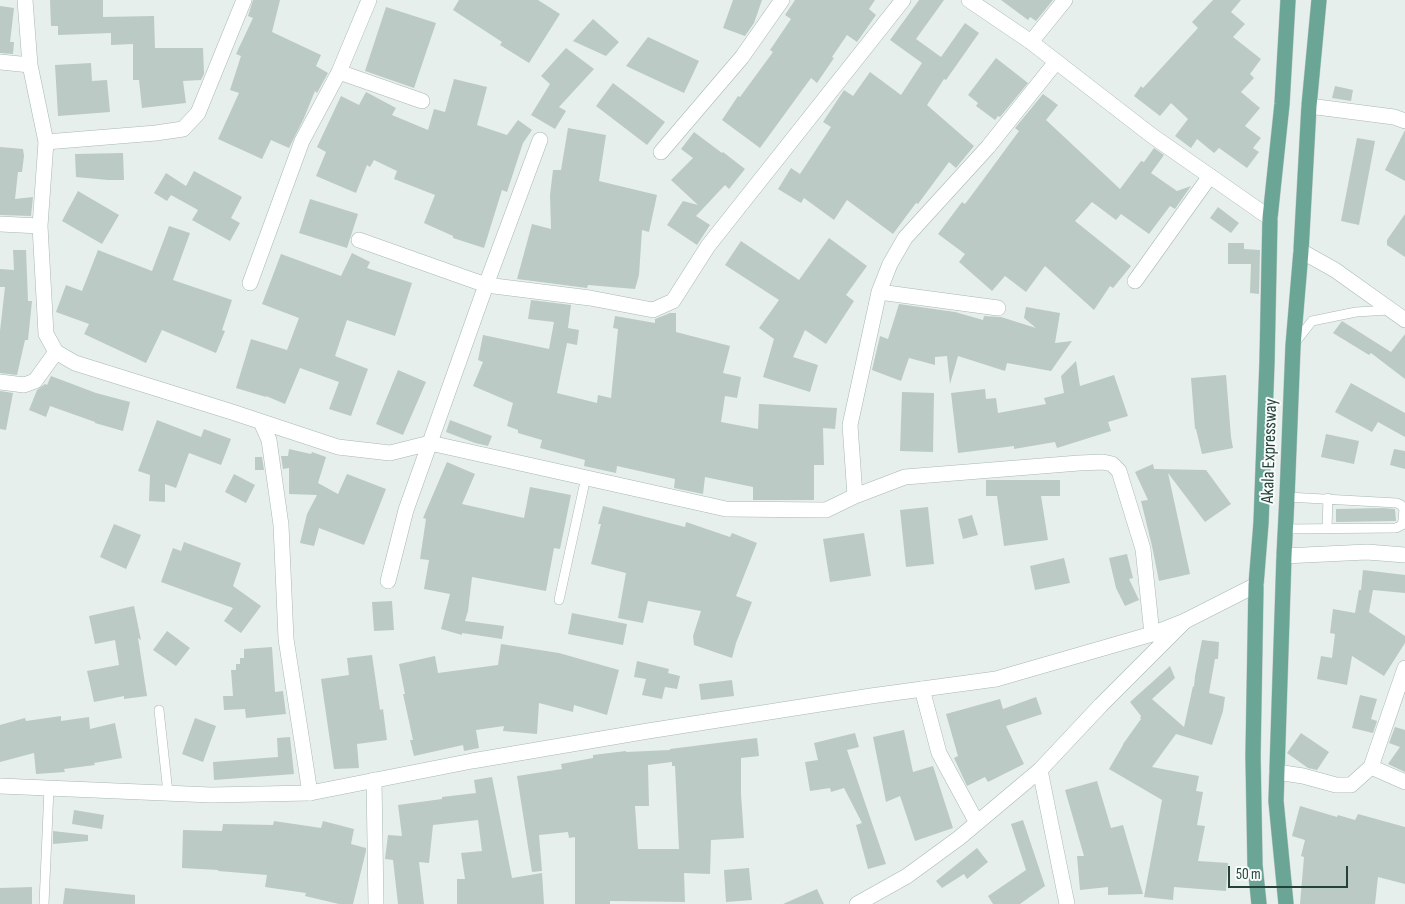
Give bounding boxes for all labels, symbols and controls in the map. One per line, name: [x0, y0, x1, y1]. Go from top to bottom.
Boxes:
street label: Akala Expressway: [1257, 398, 1283, 504]
scale bar: [1230, 856, 1350, 888]
text: 50 m: [1236, 865, 1261, 884]

